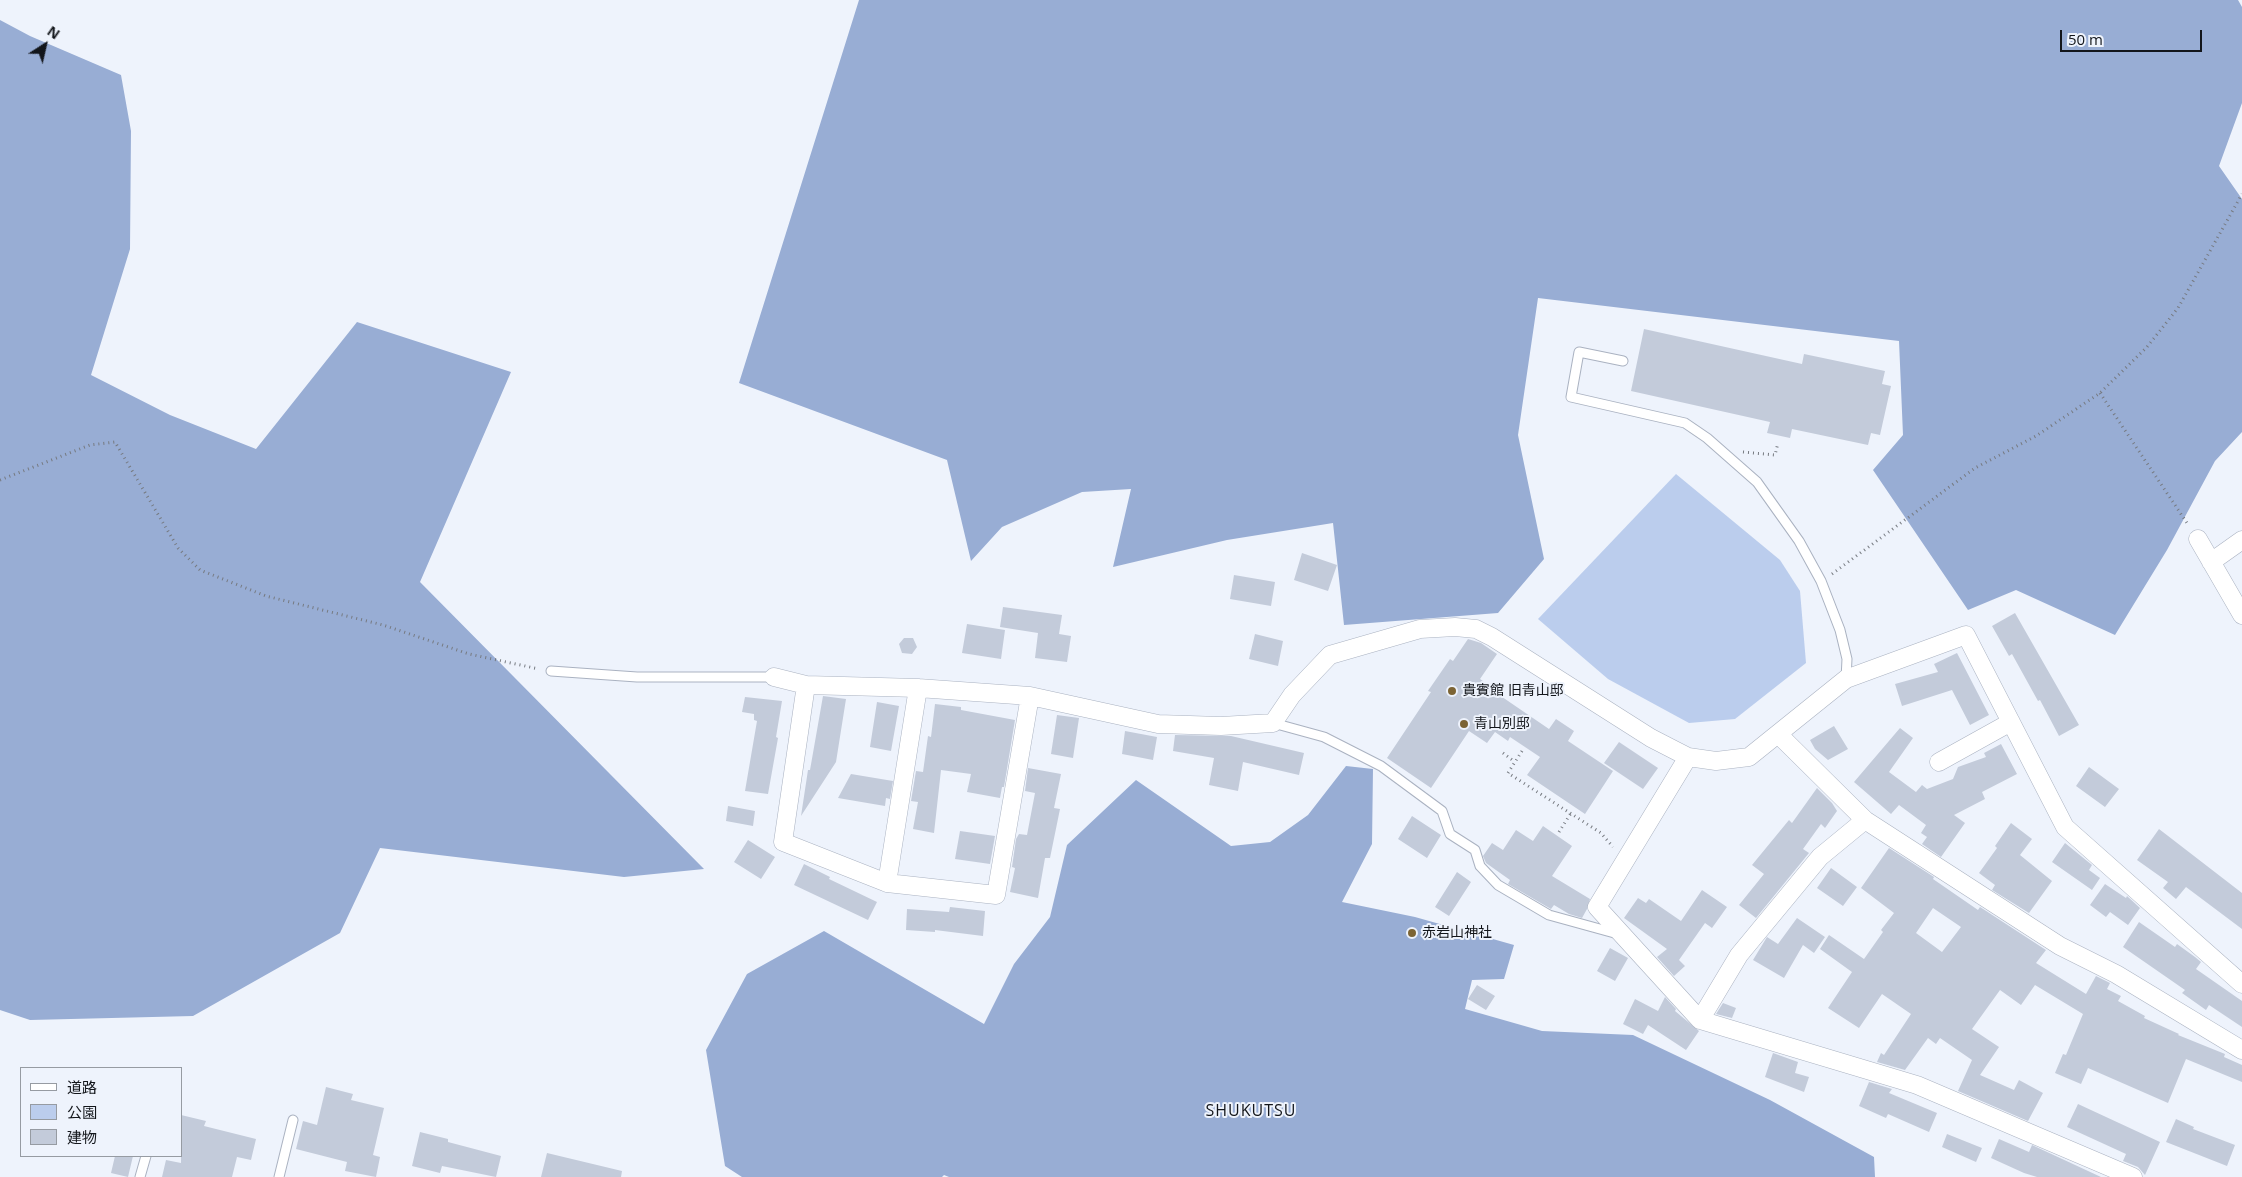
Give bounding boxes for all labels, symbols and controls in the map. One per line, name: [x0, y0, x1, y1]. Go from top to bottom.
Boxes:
north arrow: [20, 20, 70, 70]
scale bar: [2062, 20, 2204, 52]
text: N: [44, 21, 64, 43]
text: 50 m: [2068, 29, 2103, 49]
place label: 貴賓館 旧青山邸: [1462, 683, 1564, 699]
marker: 貴賓館 旧青山邸: [1446, 685, 1458, 697]
place label: 青山別邸: [1474, 716, 1530, 732]
marker: 青山別邸: [1458, 718, 1470, 730]
place label: 赤岩山神社: [1422, 925, 1492, 941]
marker: 赤岩山神社: [1406, 927, 1418, 939]
legend: [20, 1067, 182, 1157]
text: 道路: [67, 1077, 97, 1097]
district label: SHUKUTSU: [1205, 1101, 1297, 1121]
text: 公園: [67, 1102, 97, 1122]
text: 建物: [67, 1127, 97, 1147]

